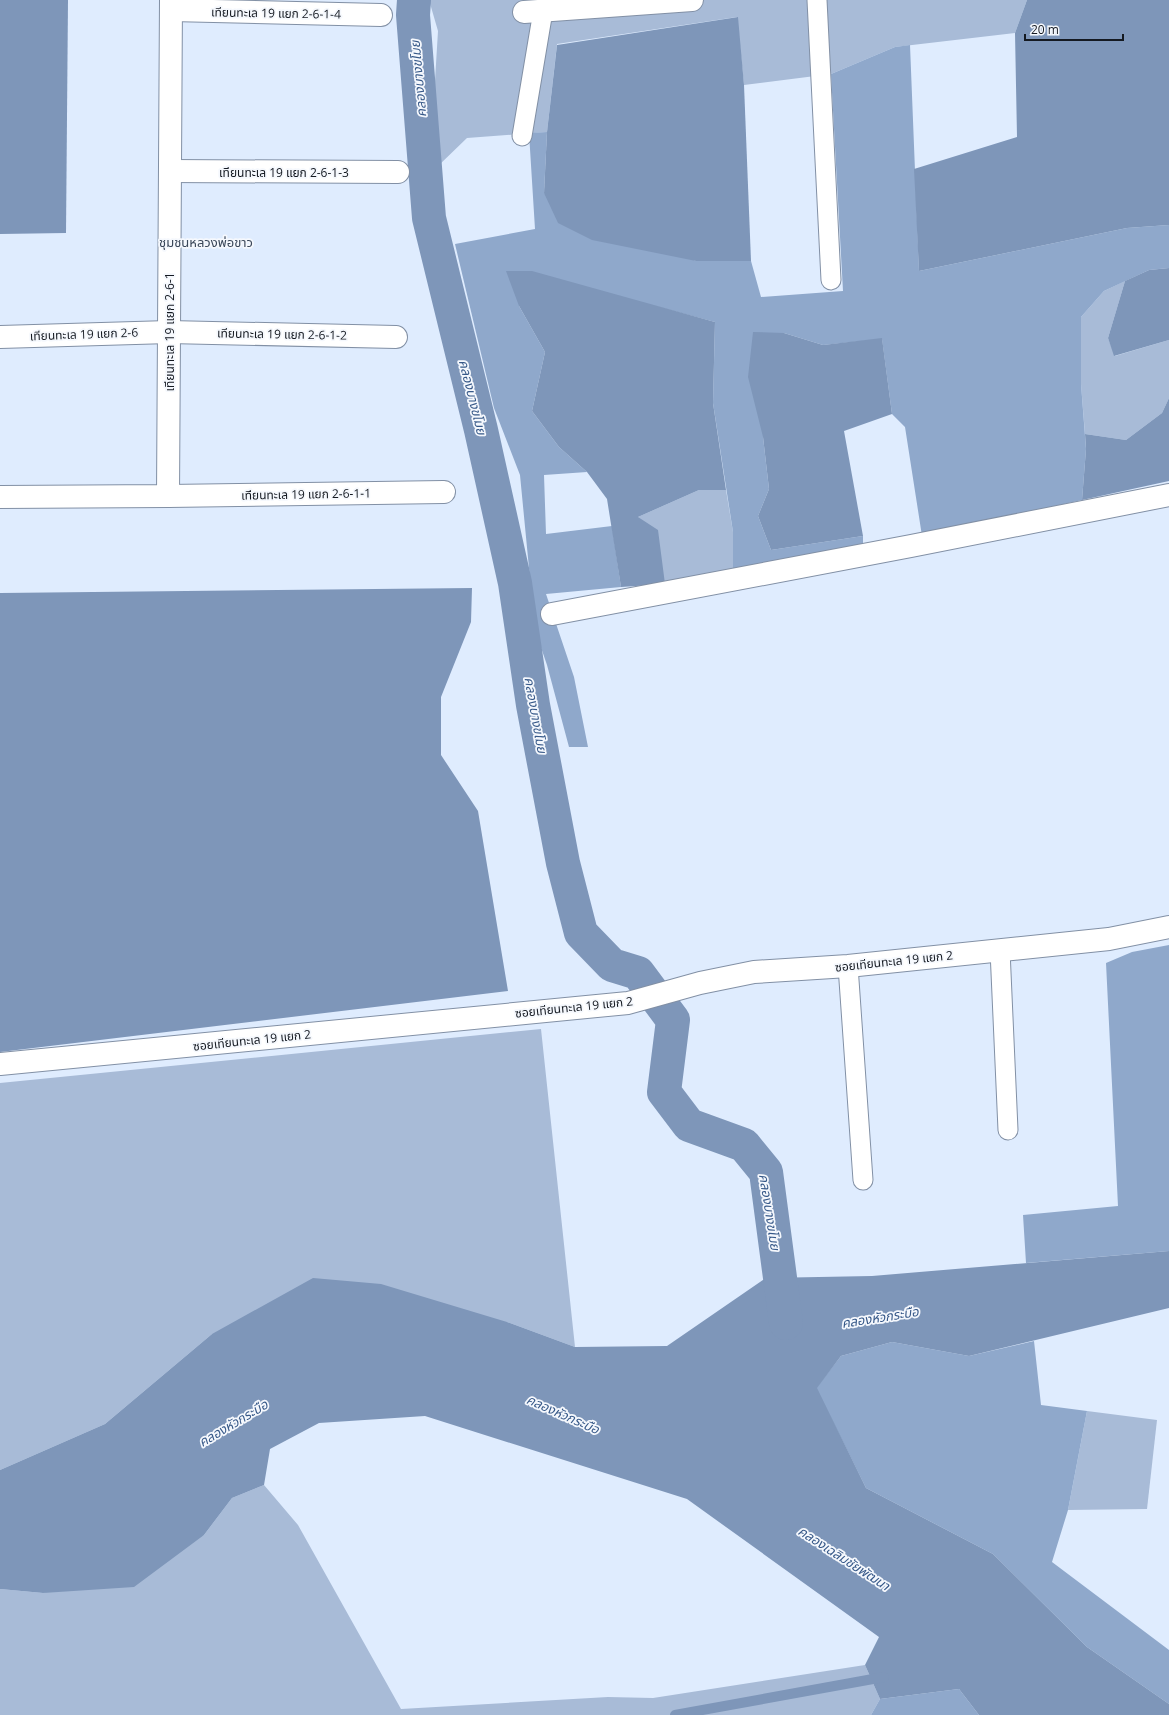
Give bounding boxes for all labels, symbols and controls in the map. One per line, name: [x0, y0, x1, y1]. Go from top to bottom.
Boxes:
street label: เทียนทะเล 19 แยก 2-6-1-4: [211, 3, 341, 23]
scale bar: [1025, 16, 1123, 42]
text: 20 m: [1031, 21, 1059, 38]
water label: คลองบางขโมย: [406, 39, 430, 118]
street label: เทียนทะเล 19 แยก 2-6-1-3: [219, 164, 349, 181]
district label: ชุมชนหลวงพ่อขาว: [159, 233, 253, 251]
street label: เทียนทะเล 19 แยก 2-6-1: [161, 272, 178, 392]
street label: เทียนทะเล 19 แยก 2-6: [30, 324, 139, 344]
street label: เทียนทะเล 19 แยก 2-6-1-2: [217, 324, 347, 344]
water label: คลองบางขโมย: [455, 358, 491, 438]
street label: เทียนทะเล 19 แยก 2-6-1-1: [241, 484, 371, 504]
water label: คลองบางขโมย: [520, 676, 552, 756]
street label: ซอยเทียนทะเล 19 แยก 2: [834, 946, 954, 976]
street label: ซอยเทียนทะเล 19 แยก 2: [514, 992, 634, 1022]
street label: ซอยเทียนทะเล 19 แยก 2: [192, 1025, 312, 1055]
water label: คลองบางขโมย: [755, 1173, 785, 1253]
water label: คลองหัวกระบือ: [840, 1302, 920, 1332]
water label: คลองหัวกระบือ: [524, 1390, 603, 1438]
water label: คลองหัวกระบือ: [195, 1395, 271, 1451]
water label: คลองเฉลิมชัยพัฒนา: [795, 1522, 894, 1595]

